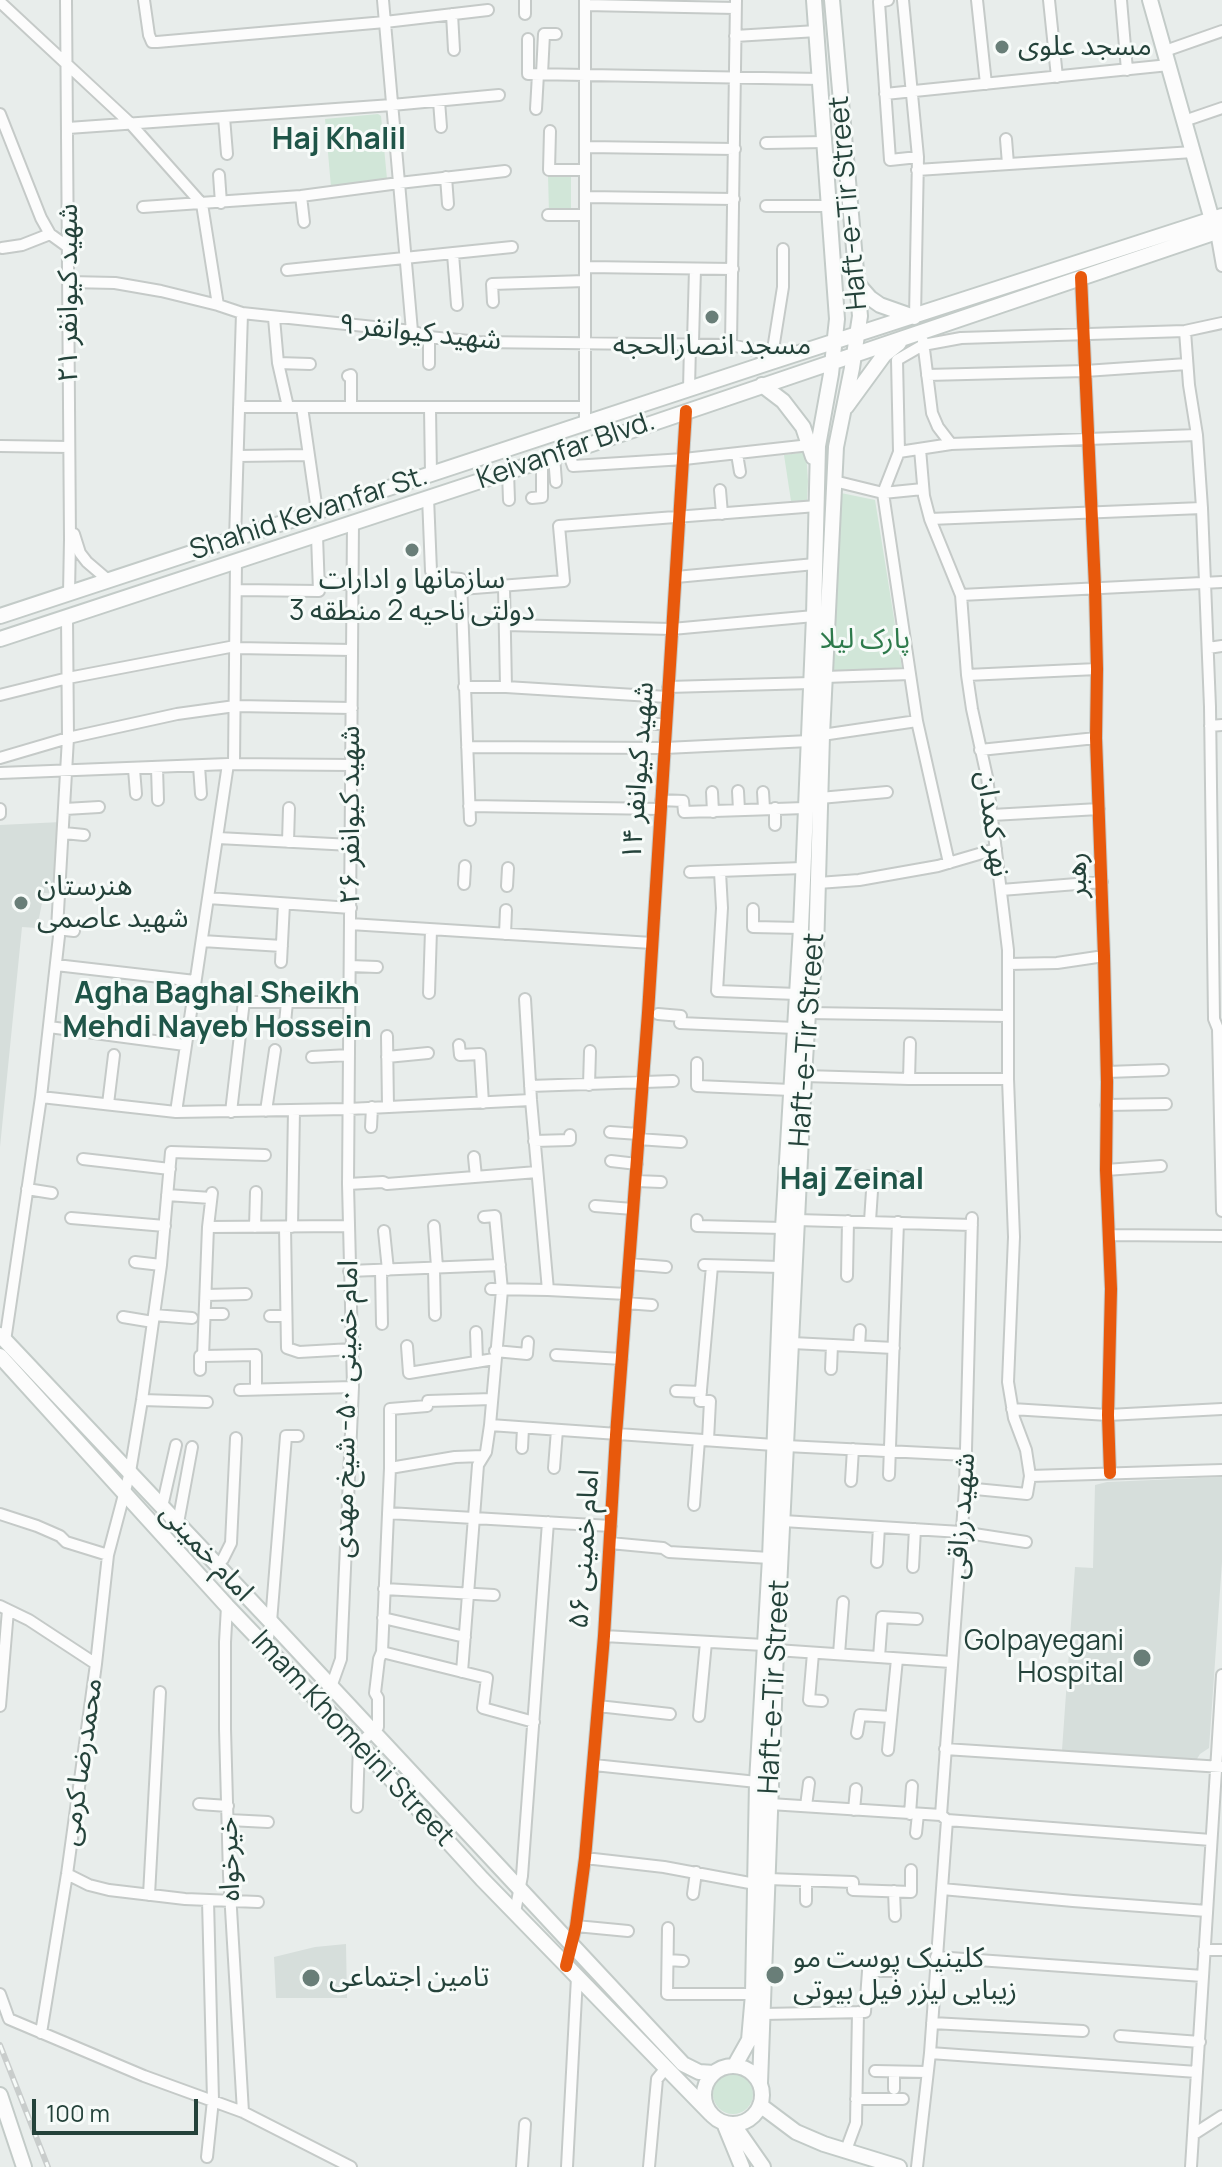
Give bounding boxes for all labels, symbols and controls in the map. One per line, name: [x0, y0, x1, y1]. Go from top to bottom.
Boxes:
place label: مسجد علوی: [1018, 30, 1152, 64]
marker: مسجد علوی: [993, 38, 1011, 56]
street label: Haft-e-Tir Street: [823, 95, 875, 311]
district label: Haj Khalil: [272, 123, 406, 159]
street label: شهید کیوانفر ۲۱: [52, 203, 86, 383]
street label: شهید کیوانفر ۹: [337, 308, 503, 358]
marker: مسجد انصارالحجه: [703, 308, 721, 326]
place label: مسجد انصارالحجه: [613, 329, 811, 363]
street label: Keivanfar Blvd.: [473, 405, 659, 497]
street label: Shahid Kevanfar St.: [186, 460, 432, 568]
marker: سازمانها و ادارات دولتی ناحیه 2 منطقه 3: [403, 541, 421, 559]
place label: سازمانها و ادارات دولتی ناحیه 2 منطقه 3: [289, 563, 535, 629]
park label: پارک لیلا: [820, 623, 910, 657]
street label: شهید کیوانفر ۱۴: [616, 681, 662, 861]
street label: شهید کیوانفر ۲۶: [334, 725, 368, 905]
street label: نهر کمدان: [968, 769, 1016, 879]
street label: رهبر: [1061, 852, 1095, 898]
place label: هنرستان شهید عاصمی: [37, 870, 188, 936]
marker: هنرستان شهید عاصمی: [12, 894, 30, 912]
street label: Haft-e-Tir Street: [784, 932, 832, 1148]
district label: Agha Baghal Sheikh Mehdi Nayeb Hossein: [62, 977, 372, 1048]
district label: Haj Zeinal: [780, 1163, 924, 1199]
street label: امام خمینی ۵۰- شیخ مهدی: [328, 1260, 366, 1558]
street label: شهید رزاقی: [941, 1452, 983, 1580]
street label: امام خمینی ۵۶: [563, 1468, 607, 1630]
street label: امام خمینی: [152, 1497, 260, 1609]
street label: Haft-e-Tir Street: [753, 1579, 797, 1795]
street label: Imam Khomeini Street: [243, 1624, 461, 1854]
place label: Golpayegani Hospital: [964, 1625, 1124, 1691]
marker: Golpayegani Hospital: [1131, 1647, 1153, 1669]
street label: محمدرضا کرمی: [54, 1676, 110, 1848]
street label: خیرخواه: [212, 1816, 248, 1902]
place label: کلینیک پوست مو زیبایی لیزر فیل بیوتی: [793, 1942, 1017, 2008]
place label: تامین اجتماعی: [329, 1961, 489, 1995]
marker: کلینیک پوست مو زیبایی لیزر فیل بیوتی: [764, 1964, 786, 1986]
marker: تامین اجتماعی: [300, 1967, 322, 1989]
scale bar: [36, 2083, 202, 2133]
text: 100 m: [46, 2096, 110, 2129]

